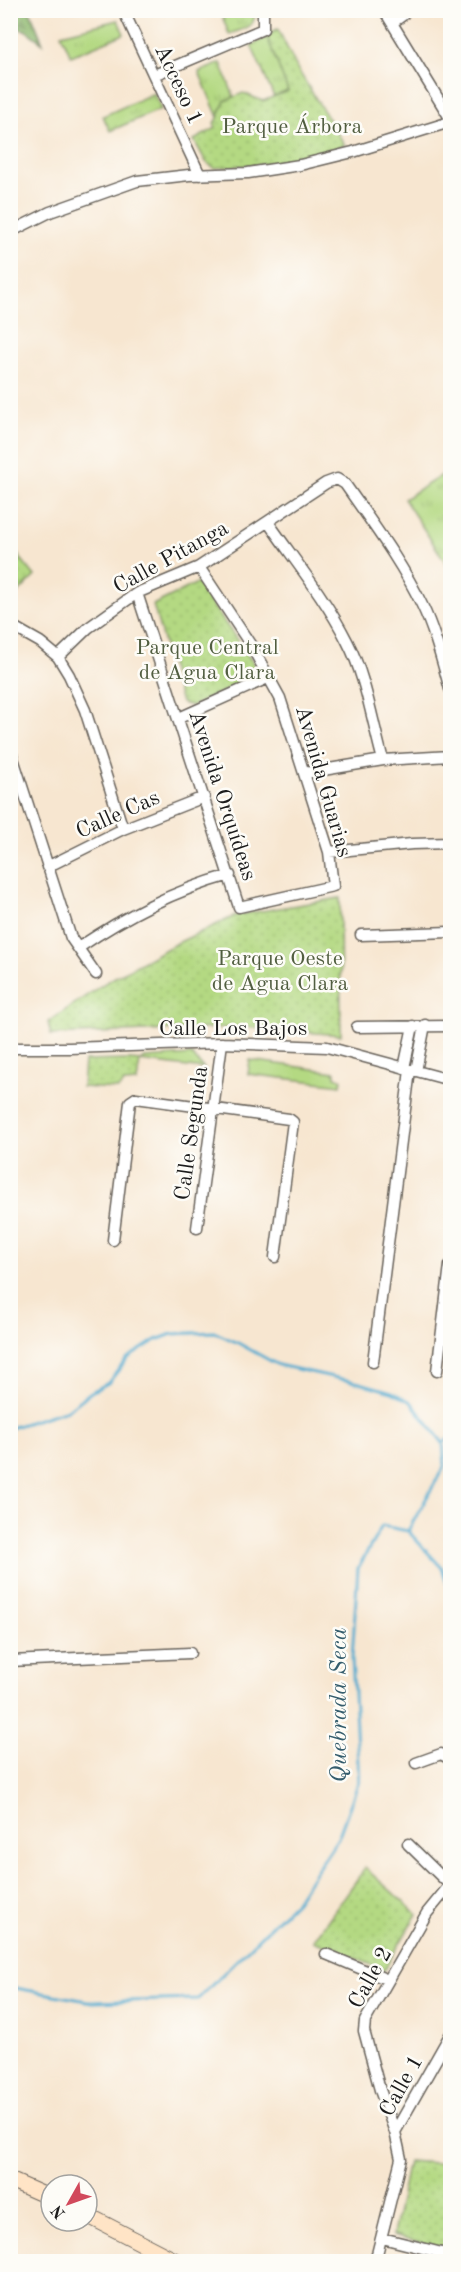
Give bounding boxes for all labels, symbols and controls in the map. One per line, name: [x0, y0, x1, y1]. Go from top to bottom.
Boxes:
street label: Acceso 1: [150, 41, 206, 128]
park label: Parque Árbora: [222, 113, 363, 138]
street label: Calle Pitanga: [110, 517, 232, 598]
park label: Parque Central de Agua Clara: [135, 637, 279, 684]
street label: Avenida Guarias: [291, 703, 355, 860]
street label: Avenida Orquídeas: [184, 708, 260, 883]
street label: Calle Cas: [73, 787, 163, 843]
park label: Parque Oeste de Agua Clara: [212, 948, 348, 995]
street label: Calle Los Bajos: [159, 1018, 307, 1040]
street label: Calle Segunda: [172, 1065, 212, 1202]
water label: Quebrada Seca: [328, 1627, 352, 1783]
street label: Calle 2: [345, 1944, 396, 2012]
street label: Calle 1: [376, 2052, 427, 2120]
north arrow: [39, 2173, 99, 2233]
text: N: [48, 2201, 69, 2221]

